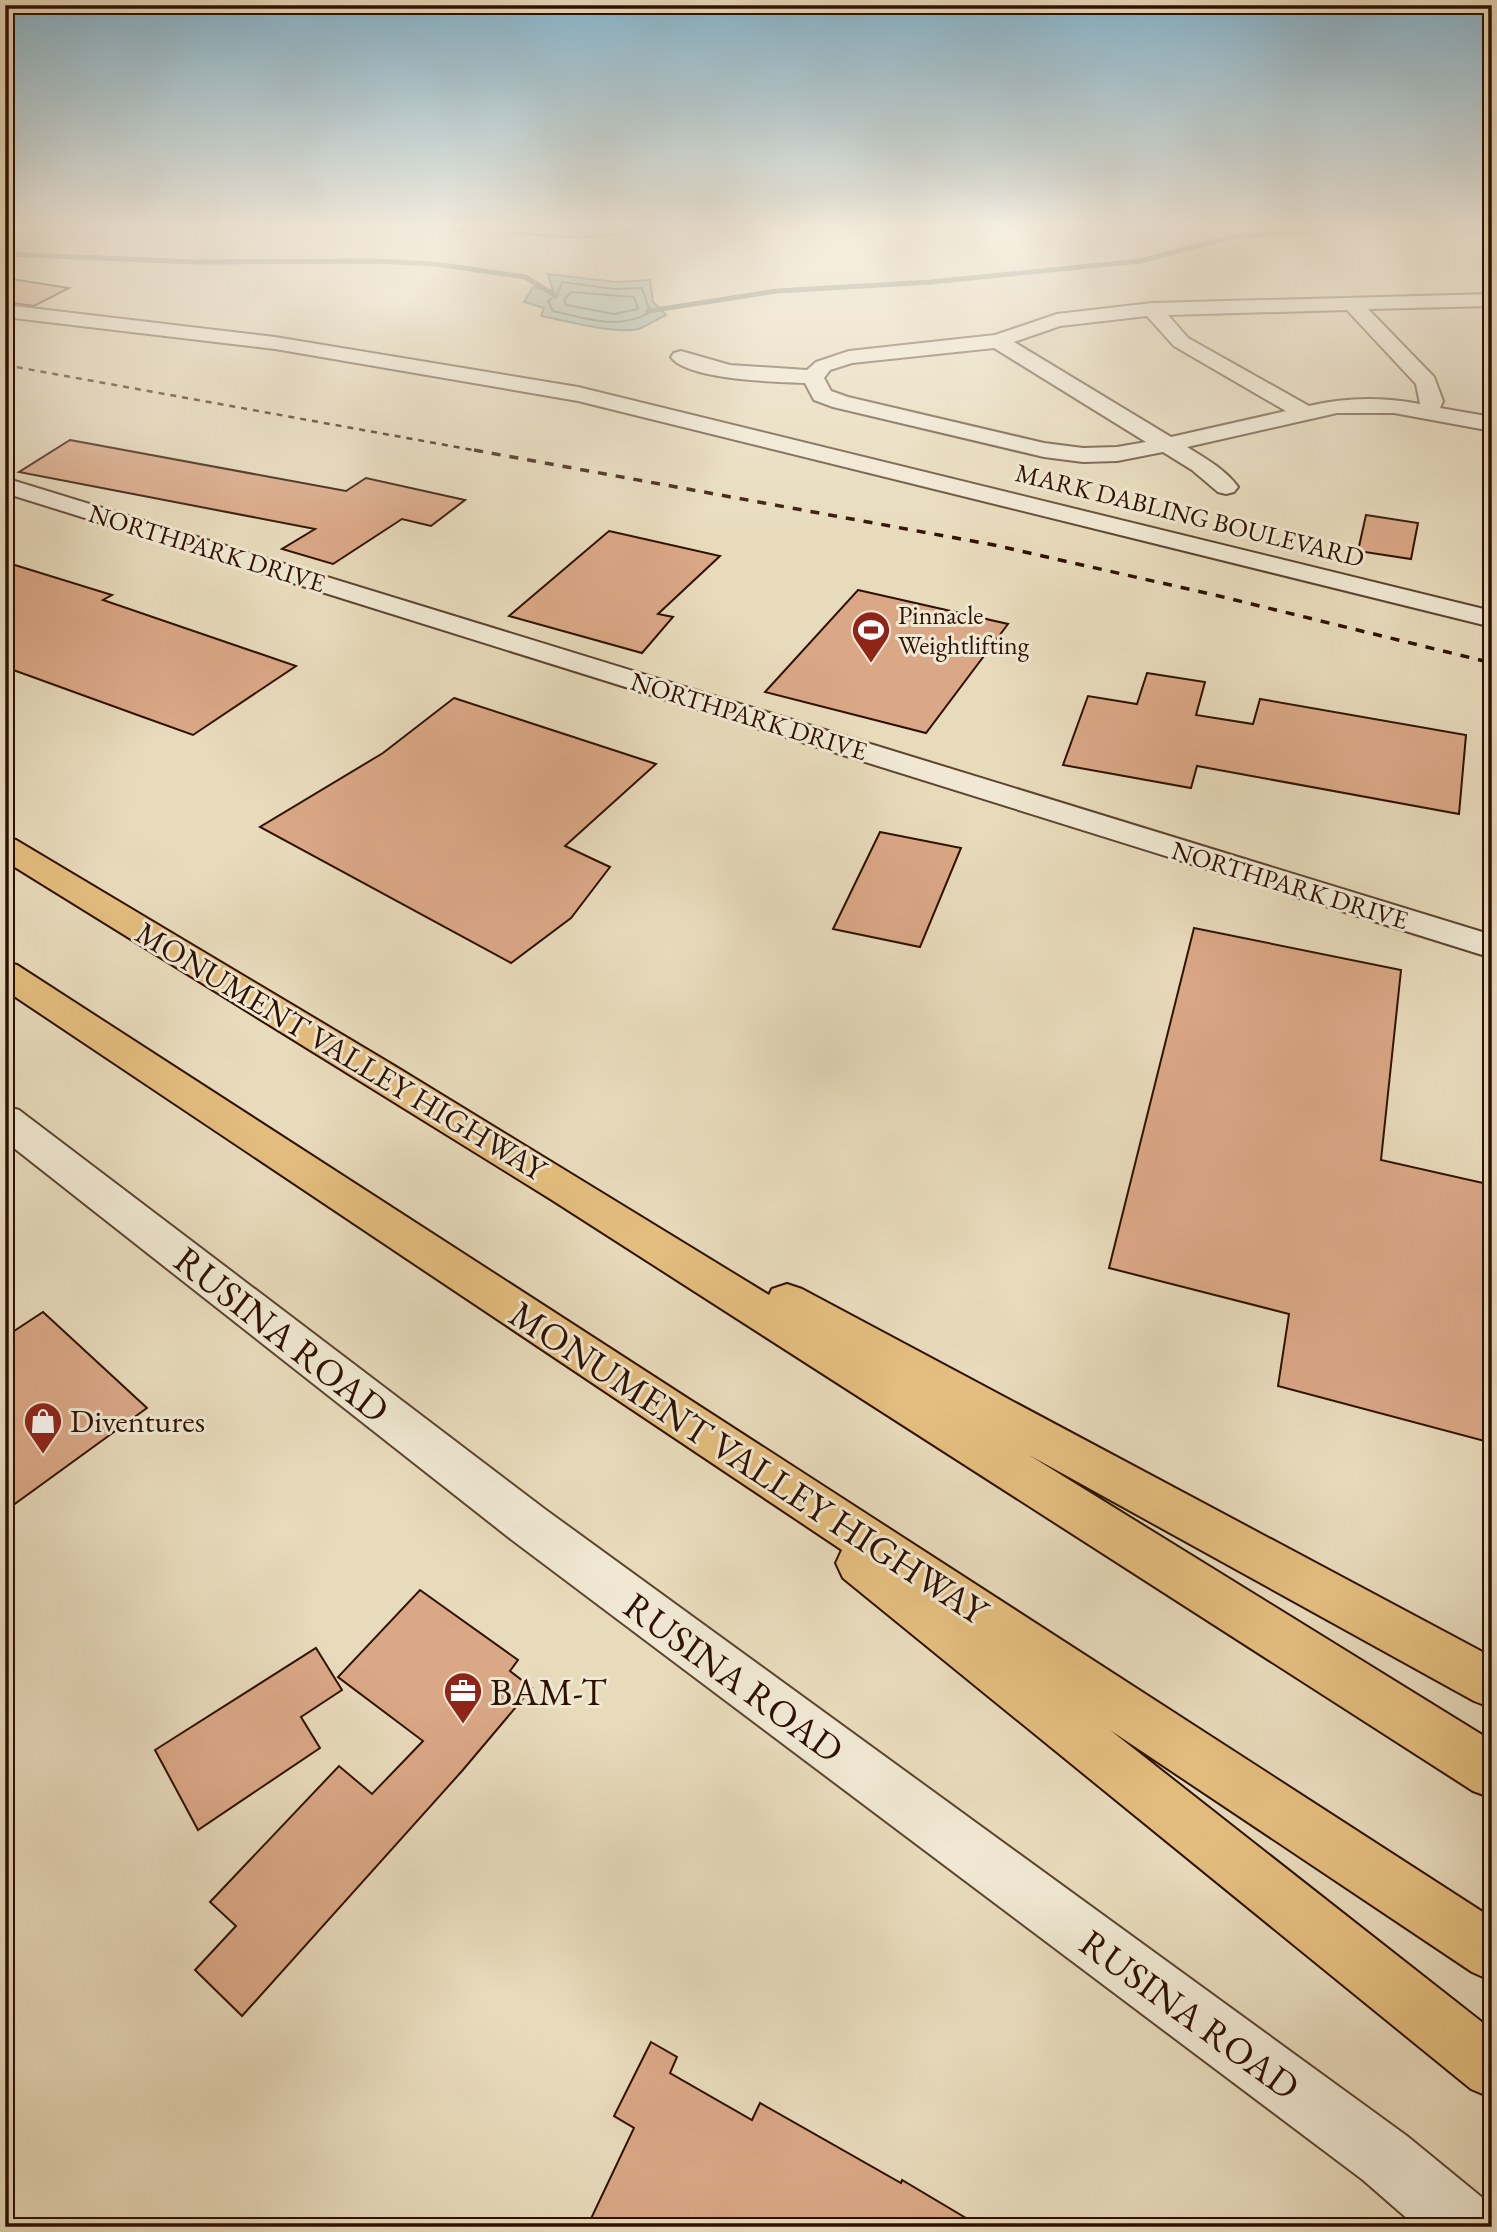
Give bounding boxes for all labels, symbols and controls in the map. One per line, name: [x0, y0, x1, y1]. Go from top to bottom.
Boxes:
street label: MARK DABLING BOULEVARD: [1012, 455, 1368, 575]
street label: NORTHPARK DRIVE: [85, 496, 330, 600]
place label: Pinnacle Weightlifting: [898, 598, 1030, 662]
sports icon: Pinnacle Weightlifting: [850, 609, 892, 664]
street label: NORTHPARK DRIVE: [627, 664, 872, 768]
street label: NORTHPARK DRIVE: [1168, 833, 1413, 937]
street label: MONUMENT VALLEY HIGHWAY: [128, 912, 555, 1191]
street label: RUSINA ROAD: [165, 1235, 399, 1433]
street label: MONUMENT VALLEY HIGHWAY: [501, 1289, 999, 1636]
shop icon: Diventures: [22, 1400, 64, 1455]
place label: Diventures: [70, 1400, 205, 1442]
street label: RUSINA ROAD: [615, 1581, 853, 1773]
place label: BAM-T: [490, 1667, 607, 1716]
office icon: BAM-T: [442, 1670, 484, 1725]
street label: RUSINA ROAD: [1071, 1918, 1309, 2110]

